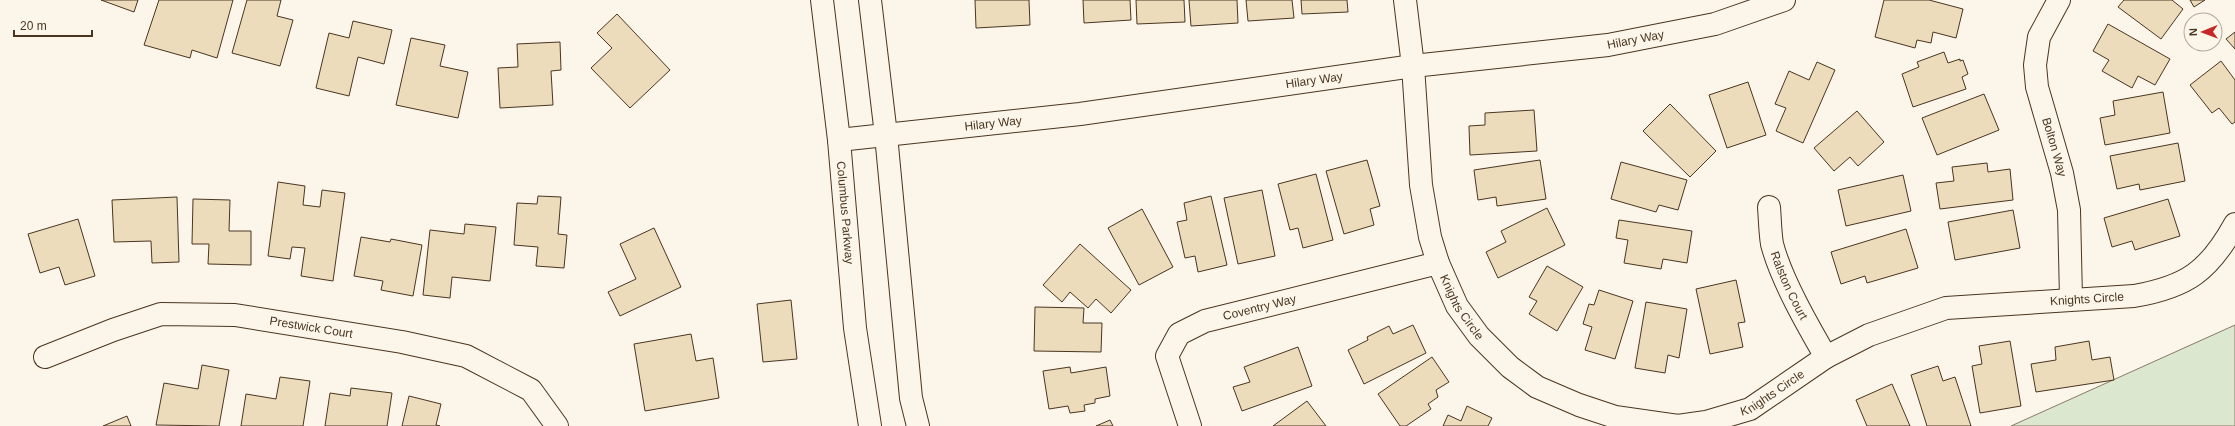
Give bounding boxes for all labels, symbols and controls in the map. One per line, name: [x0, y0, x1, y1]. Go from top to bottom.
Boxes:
scale bar: [14, 12, 92, 38]
north arrow: [2183, 12, 2223, 52]
text: 20 m: [20, 19, 47, 33]
street label: Hilary Way: [1606, 27, 1665, 52]
text: N: [2187, 28, 2199, 36]
street label: Hilary Way: [1285, 69, 1344, 91]
street label: Hilary Way: [964, 113, 1023, 133]
street label: Bolton Way: [2039, 116, 2070, 178]
street label: Columbus Parkway: [834, 161, 857, 265]
street label: Ralston Court: [1768, 250, 1811, 323]
street label: Knights Circle: [1437, 272, 1487, 343]
street label: Knights Circle: [2049, 290, 2125, 308]
street label: Coventry Way: [1221, 292, 1298, 323]
street label: Prestwick Court: [269, 314, 355, 341]
street label: Knights Circle: [1739, 367, 1807, 419]

